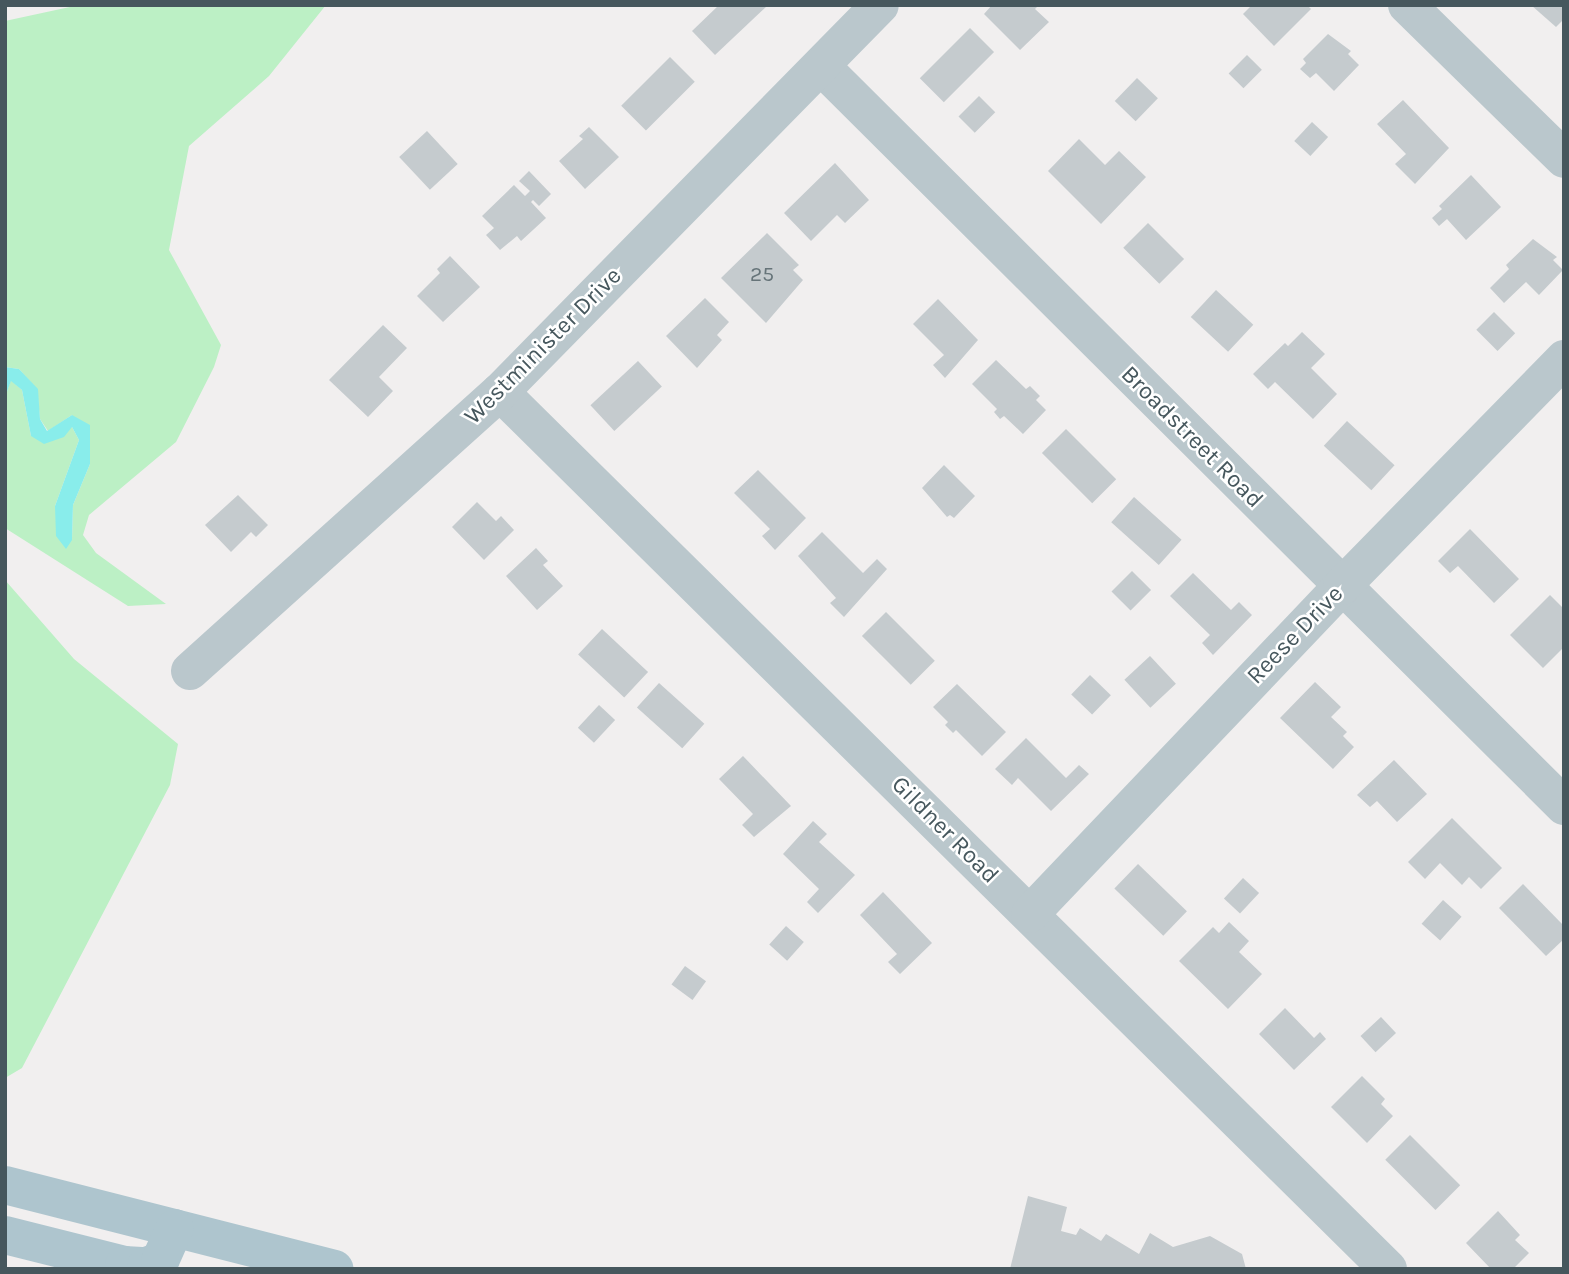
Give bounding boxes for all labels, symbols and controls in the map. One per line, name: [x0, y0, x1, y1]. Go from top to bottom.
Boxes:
street label: Westminister Drive: [458, 261, 628, 431]
house number: 25: [750, 261, 774, 287]
street label: Broadstreet Road: [1115, 360, 1269, 514]
street label: Reese Drive: [1241, 580, 1349, 690]
street label: Gildner Road: [885, 770, 1005, 890]

